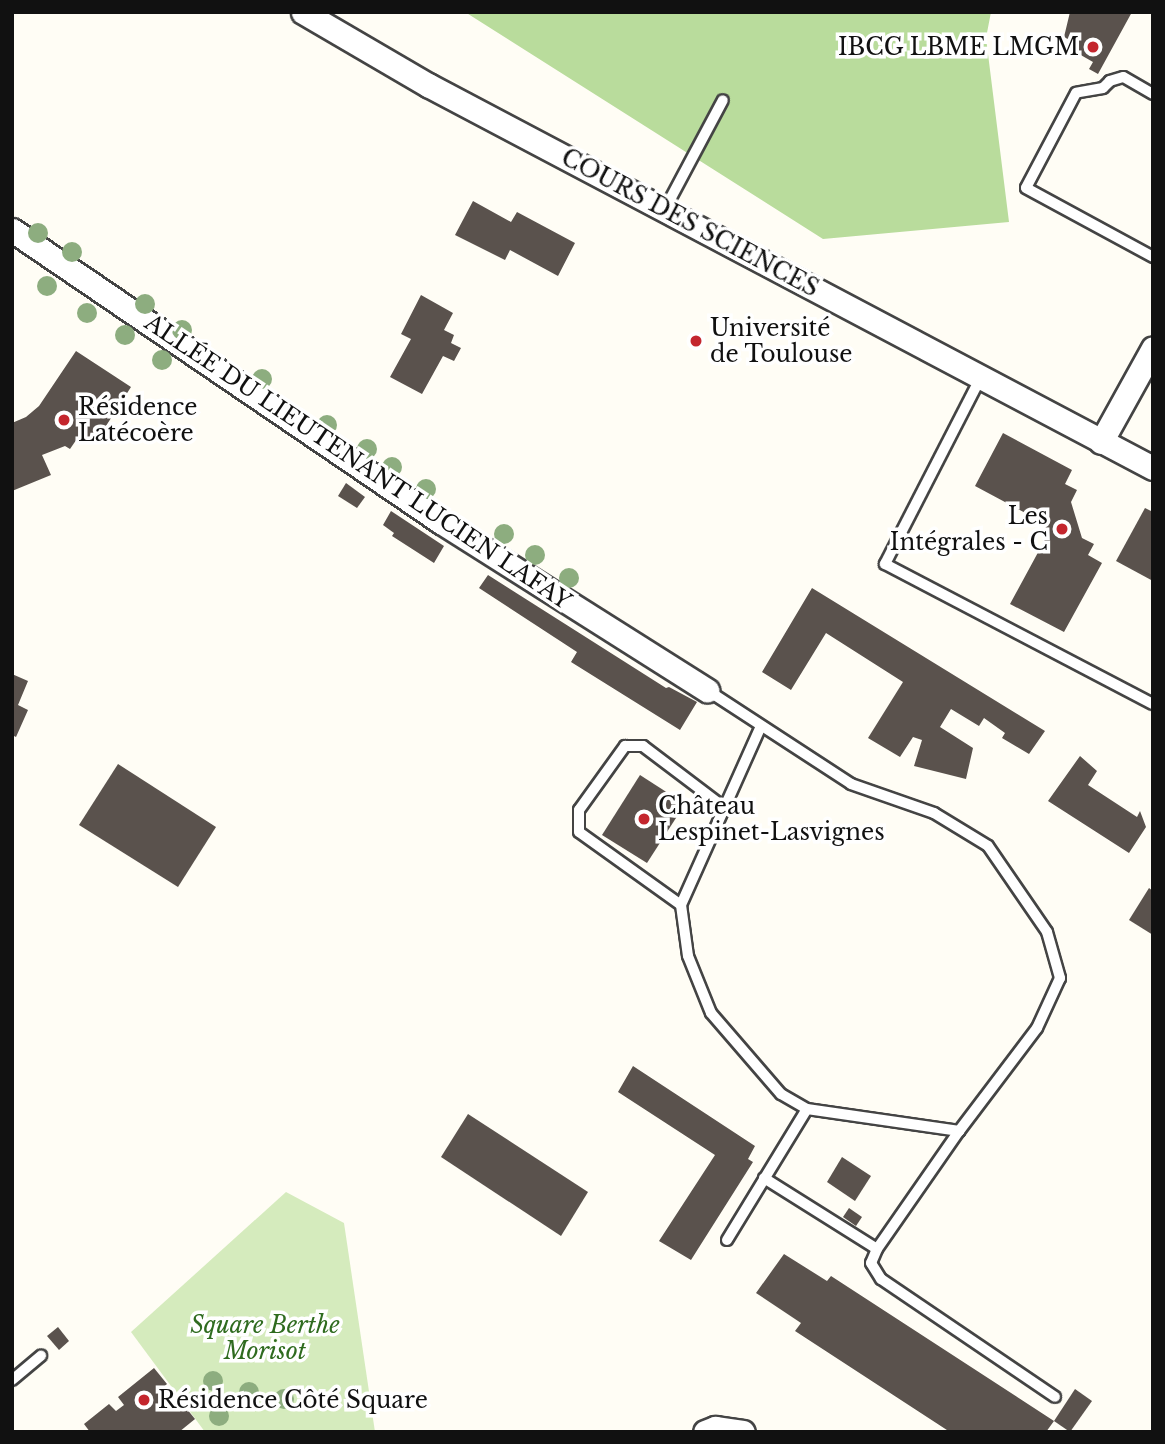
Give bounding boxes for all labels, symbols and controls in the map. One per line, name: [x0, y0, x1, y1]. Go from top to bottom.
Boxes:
place label: IBCG LBME LMGM: [838, 33, 1079, 61]
marker: IBCG LBME LMGM: [1085, 39, 1101, 55]
street label: COURS DES SCIENCES: [557, 143, 823, 303]
street label: ALLÉE DU LIEUTENANT LUCIEN LAFAY: [139, 308, 577, 616]
place label: Université de Toulouse: [710, 314, 853, 368]
marker: Université de Toulouse: [688, 333, 704, 349]
place label: Résidence Latécoère: [78, 393, 197, 447]
marker: Résidence Latécoère: [56, 412, 72, 428]
place label: Les Intégrales - C: [890, 502, 1048, 556]
marker: Les Intégrales - C: [1054, 521, 1070, 537]
place label: Château Lespinet-Lasvignes: [658, 792, 885, 846]
marker: Château Lespinet-Lasvignes: [636, 811, 652, 827]
park label: Square Berthe Morisot: [190, 1311, 340, 1365]
place label: Résidence Côté Square: [158, 1386, 428, 1414]
marker: Résidence Côté Square: [136, 1392, 152, 1408]

